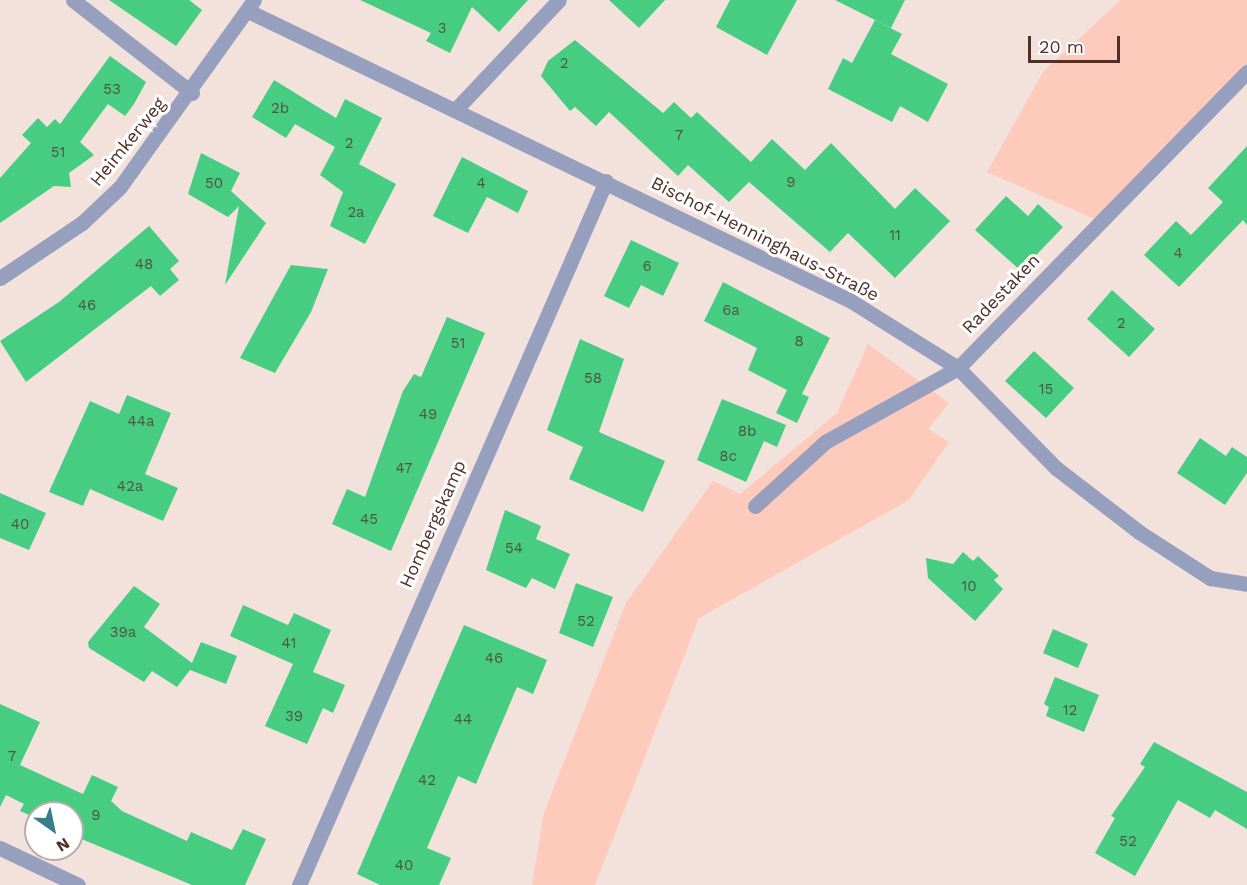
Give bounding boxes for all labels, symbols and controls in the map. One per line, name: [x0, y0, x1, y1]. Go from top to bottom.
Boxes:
house number: 3: [438, 20, 446, 38]
scale bar: [1031, 24, 1122, 62]
text: 20 m: [1039, 36, 1084, 57]
house number: 2: [560, 55, 568, 73]
house number: 53: [103, 81, 121, 99]
street label: Heimkerweg: [86, 93, 170, 191]
house number: 2b: [271, 100, 289, 118]
house number: 7: [675, 127, 683, 145]
house number: 2: [345, 135, 353, 153]
house number: 51: [51, 144, 65, 162]
street label: Bischof-Henninghaus-Straße: [647, 172, 883, 306]
house number: 9: [786, 174, 796, 192]
house number: 50: [205, 175, 223, 193]
house number: 4: [476, 175, 486, 193]
house number: 2a: [347, 204, 365, 222]
house number: 11: [889, 227, 901, 245]
house number: 4: [1173, 245, 1183, 263]
street label: Radestaken: [958, 250, 1044, 338]
house number: 48: [135, 256, 153, 274]
house number: 6: [642, 258, 652, 276]
house number: 46: [78, 297, 96, 315]
house number: 6a: [722, 302, 740, 320]
house number: 2: [1117, 315, 1125, 333]
house number: 8: [794, 333, 804, 351]
house number: 51: [451, 335, 465, 353]
house number: 58: [584, 370, 602, 388]
house number: 15: [1039, 381, 1053, 399]
house number: 49: [419, 406, 437, 424]
house number: 44a: [128, 413, 154, 431]
house number: 8b: [738, 423, 756, 441]
house number: 8c: [719, 448, 737, 466]
street label: Hombergskamp: [395, 457, 471, 591]
house number: 47: [396, 460, 412, 478]
house number: 42a: [117, 478, 143, 496]
house number: 45: [360, 511, 378, 529]
house number: 40: [11, 516, 29, 534]
house number: 54: [505, 540, 523, 558]
house number: 10: [961, 578, 977, 596]
house number: 52: [577, 613, 595, 631]
house number: 39a: [110, 624, 136, 642]
house number: 41: [282, 635, 296, 653]
house number: 46: [485, 650, 503, 668]
house number: 12: [1063, 702, 1077, 720]
house number: 39: [285, 708, 303, 726]
house number: 44: [454, 711, 472, 729]
house number: 7: [8, 748, 16, 766]
house number: 42: [418, 772, 436, 790]
north arrow: [24, 801, 84, 861]
house number: 9: [91, 807, 101, 825]
house number: 52: [1119, 833, 1137, 851]
text: N: [53, 834, 73, 856]
house number: 40: [395, 857, 413, 875]

